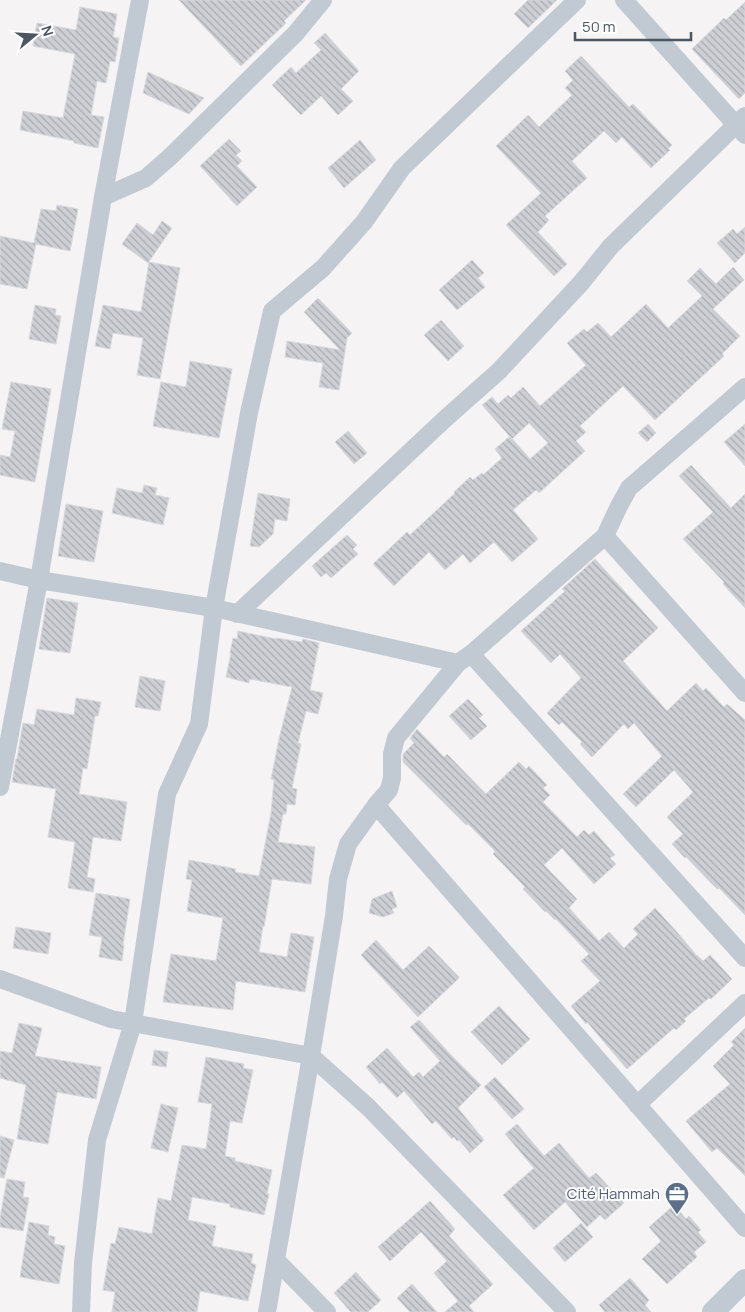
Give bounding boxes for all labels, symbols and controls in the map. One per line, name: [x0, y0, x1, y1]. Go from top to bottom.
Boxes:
north arrow: [10, 10, 60, 60]
scale bar: [575, 10, 691, 42]
text: 50 m: [582, 16, 616, 37]
text: N: [37, 23, 58, 39]
office icon: Cité Hammah: [664, 1181, 690, 1215]
place label: Cité Hammah: [567, 1183, 660, 1204]

